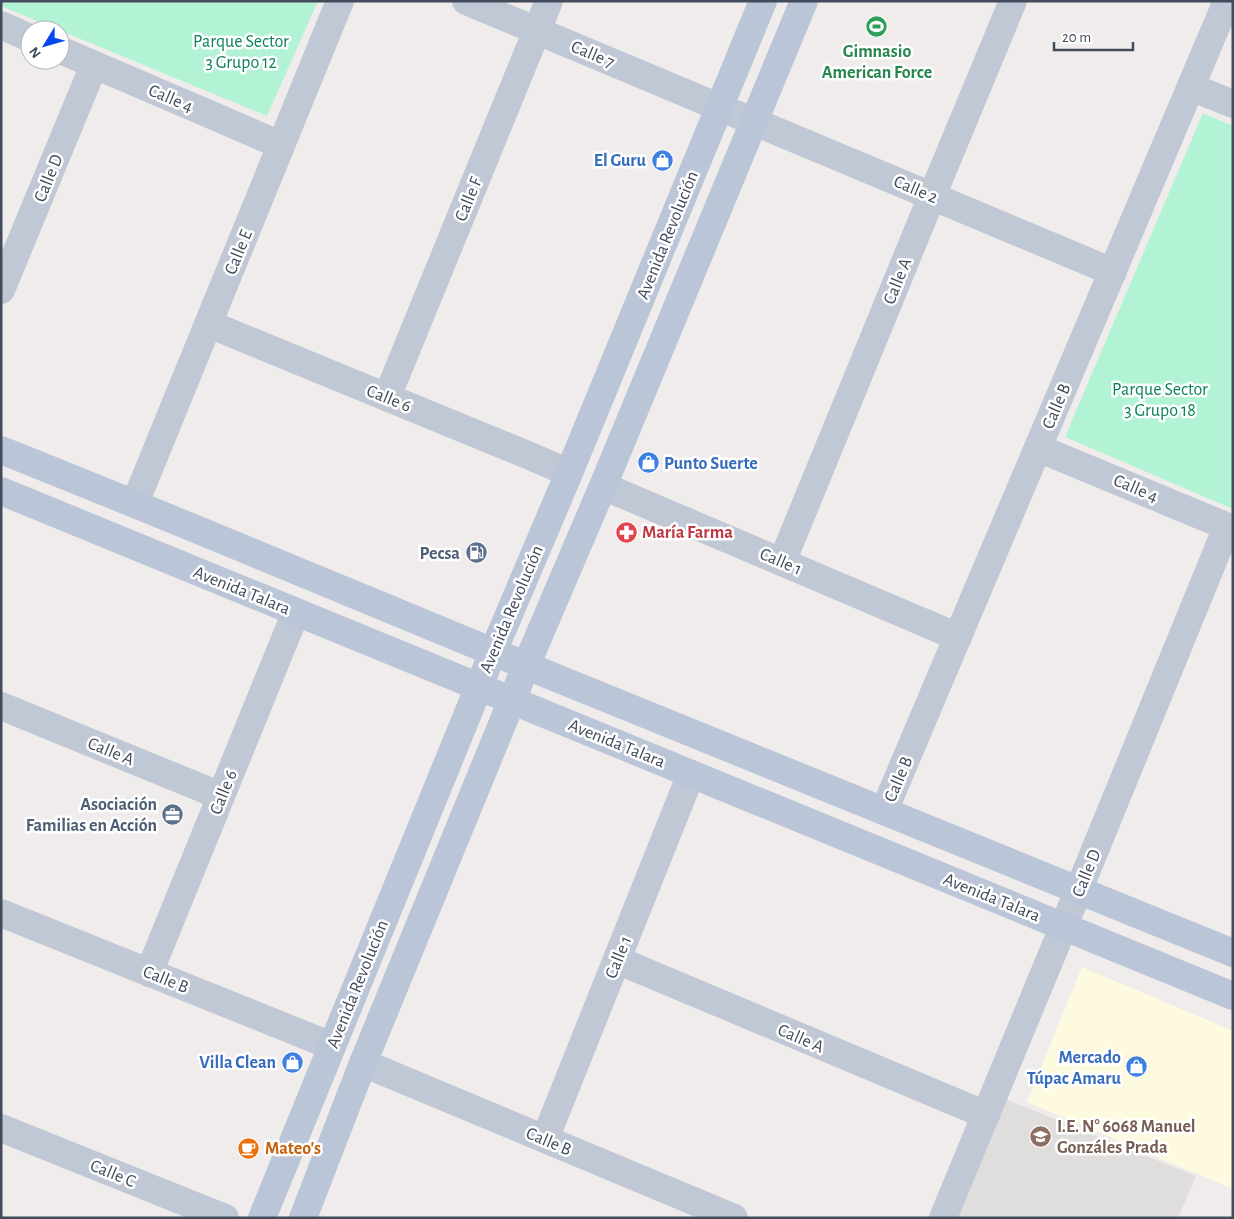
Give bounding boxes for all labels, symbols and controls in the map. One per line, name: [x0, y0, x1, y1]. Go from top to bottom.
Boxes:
sports icon: Gimnasio American Force: [865, 14, 889, 38]
north arrow: [20, 20, 70, 70]
scale bar: [1054, 20, 1133, 52]
text: 20 m: [1062, 30, 1091, 45]
park label: Parque Sector 3 Grupo 12: [193, 33, 289, 72]
street label: Calle 7: [568, 38, 617, 72]
place label: Gimnasio American Force: [822, 43, 932, 82]
text: N: [27, 44, 44, 60]
street label: Calle 4: [146, 82, 196, 116]
shop icon: El Guru: [650, 148, 674, 172]
street label: Calle D: [31, 152, 67, 205]
place label: El Guru: [594, 152, 647, 170]
street label: Avenida Revolución: [634, 169, 702, 302]
street label: Calle 2: [891, 173, 940, 207]
street label: Calle F: [452, 175, 486, 224]
street label: Calle E: [222, 227, 256, 277]
street label: Calle A: [881, 255, 916, 307]
street label: Calle B: [1039, 381, 1074, 432]
park label: Parque Sector 3 Grupo 18: [1112, 381, 1208, 420]
street label: Calle 6: [364, 382, 413, 416]
shop icon: Punto Suerte: [636, 451, 660, 475]
place label: Punto Suerte: [664, 455, 758, 473]
street label: Calle 4: [1111, 472, 1161, 506]
pharmacy icon: María Farma: [614, 520, 638, 544]
place label: María Farma: [642, 524, 733, 542]
fuel station icon: Pecsa: [464, 541, 488, 565]
street label: Avenida Revolución: [477, 543, 547, 676]
place label: Pecsa: [420, 545, 460, 563]
street label: Calle 1: [757, 545, 804, 579]
street label: Avenida Talara: [191, 563, 293, 618]
street label: Avenida Talara: [566, 716, 668, 771]
street label: Calle A: [85, 735, 137, 770]
street label: Calle B: [881, 754, 916, 805]
street label: Calle 6: [207, 768, 241, 817]
place label: Asociación Familias en Acción: [26, 796, 157, 835]
office icon: Asociación Familias en Acción: [161, 802, 185, 826]
street label: Calle D: [1069, 847, 1105, 900]
street label: Avenida Talara: [941, 870, 1043, 925]
street label: Avenida Revolución: [324, 918, 392, 1051]
street label: Calle 1: [602, 934, 636, 981]
street label: Calle B: [140, 963, 191, 997]
street label: Calle A: [775, 1021, 827, 1057]
place label: Mercado Túpac Amaru: [1027, 1049, 1122, 1088]
shop icon: Villa Clean: [280, 1050, 304, 1074]
place label: Villa Clean: [199, 1054, 276, 1072]
shop icon: Mercado Túpac Amaru: [1125, 1055, 1149, 1079]
place label: I.E. N° 6068 Manuel Gonzáles Prada: [1057, 1118, 1196, 1157]
street label: Calle B: [523, 1124, 574, 1159]
school or university icon: I.E. N° 6068 Manuel Gonzáles Prada: [1029, 1124, 1053, 1148]
cafe icon: Mateo's: [237, 1136, 261, 1160]
place label: Mateo's: [265, 1140, 321, 1158]
street label: Calle C: [87, 1157, 138, 1191]

